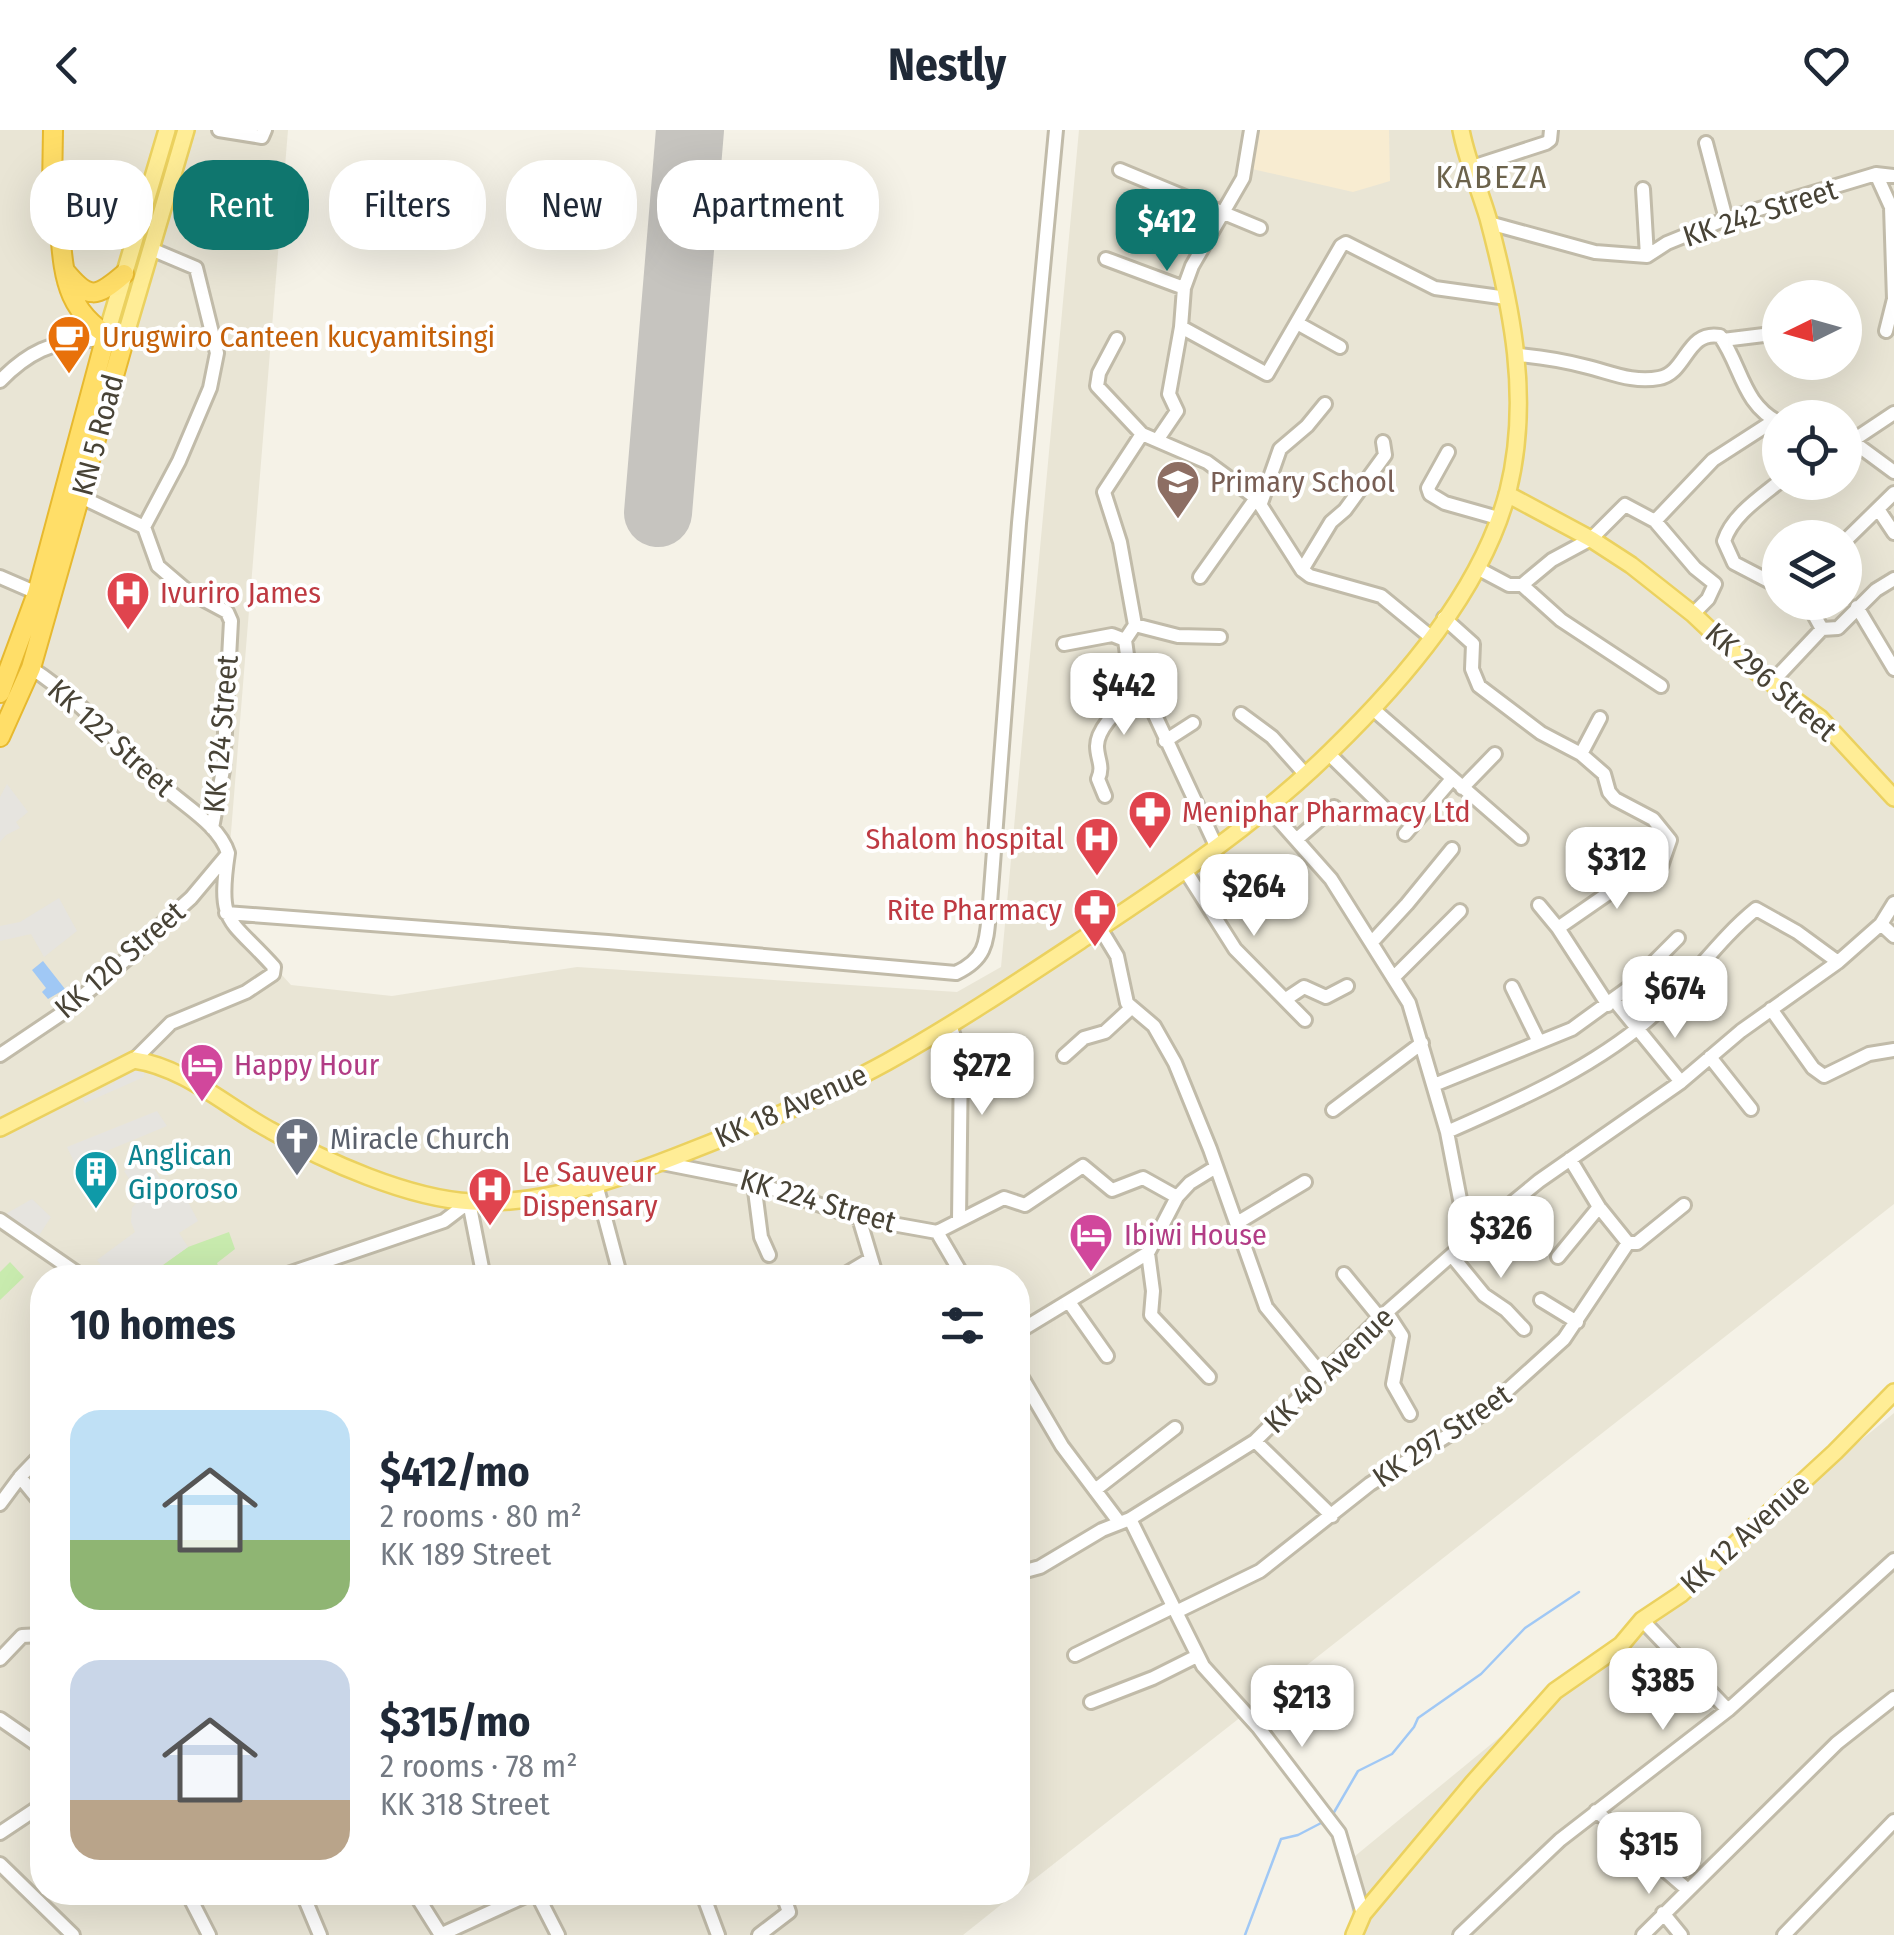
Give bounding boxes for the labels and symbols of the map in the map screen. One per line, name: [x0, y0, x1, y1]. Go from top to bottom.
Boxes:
district label: KABEZA: [1436, 158, 1548, 196]
street label: KK 242 Street: [1679, 171, 1842, 255]
pin: $412: [1108, 189, 1226, 274]
north arrow: [1762, 280, 1862, 380]
cafe icon: Urugwiro Canteen kucyamitsingi: [46, 314, 92, 375]
place label: Urugwiro Canteen kucyamitsingi: [102, 319, 495, 355]
street label: KN 5 Road: [65, 370, 131, 500]
school or university icon: Primary School: [1155, 459, 1201, 520]
place label: Primary School: [1210, 464, 1395, 500]
hospital icon: Ivuriro James: [105, 570, 151, 631]
place label: Ivuriro James: [160, 575, 321, 611]
street label: KK 296 Street: [1698, 615, 1844, 749]
street label: KK 124 Street: [196, 653, 246, 815]
pin: $442: [1065, 653, 1183, 738]
street label: KK 122 Street: [40, 672, 182, 804]
pharmacy icon: Meniphar Pharmacy Ltd: [1127, 789, 1173, 850]
place label: Meniphar Pharmacy Ltd: [1182, 794, 1471, 830]
hospital icon: Shalom hospital: [1074, 816, 1120, 877]
place label: Shalom hospital: [865, 821, 1064, 857]
pin: $312: [1558, 827, 1676, 912]
pin: $264: [1195, 854, 1313, 939]
pharmacy icon: Rite Pharmacy: [1072, 887, 1118, 948]
place label: Rite Pharmacy: [887, 892, 1063, 928]
street label: KK 120 Street: [48, 894, 192, 1026]
pin: $674: [1616, 956, 1734, 1041]
pin: $272: [923, 1033, 1041, 1118]
hotel icon: Happy Hour: [179, 1042, 225, 1103]
place label: Happy Hour: [234, 1047, 380, 1083]
street label: KK 18 Avenue: [709, 1056, 873, 1156]
church icon: Miracle Church: [274, 1116, 320, 1177]
place label: Miracle Church: [330, 1121, 510, 1157]
place label: Anglican Giporoso: [128, 1137, 239, 1207]
building icon: Anglican Giporoso: [73, 1149, 119, 1210]
place label: Le Sauveur Dispensary: [522, 1154, 658, 1224]
street label: KK 224 Street: [736, 1162, 900, 1240]
hospital icon: Le Sauveur Dispensary: [467, 1166, 513, 1227]
pin: $326: [1442, 1196, 1560, 1281]
hotel icon: Ibiwi House: [1068, 1212, 1114, 1273]
place label: Ibiwi House: [1124, 1217, 1267, 1253]
street label: KK 40 Avenue: [1257, 1299, 1401, 1441]
street label: KK 297 Street: [1366, 1377, 1518, 1495]
street label: KK 12 Avenue: [1673, 1467, 1817, 1601]
pin: $385: [1604, 1648, 1722, 1733]
pin: $213: [1243, 1665, 1361, 1750]
pin: $315: [1590, 1812, 1708, 1897]

